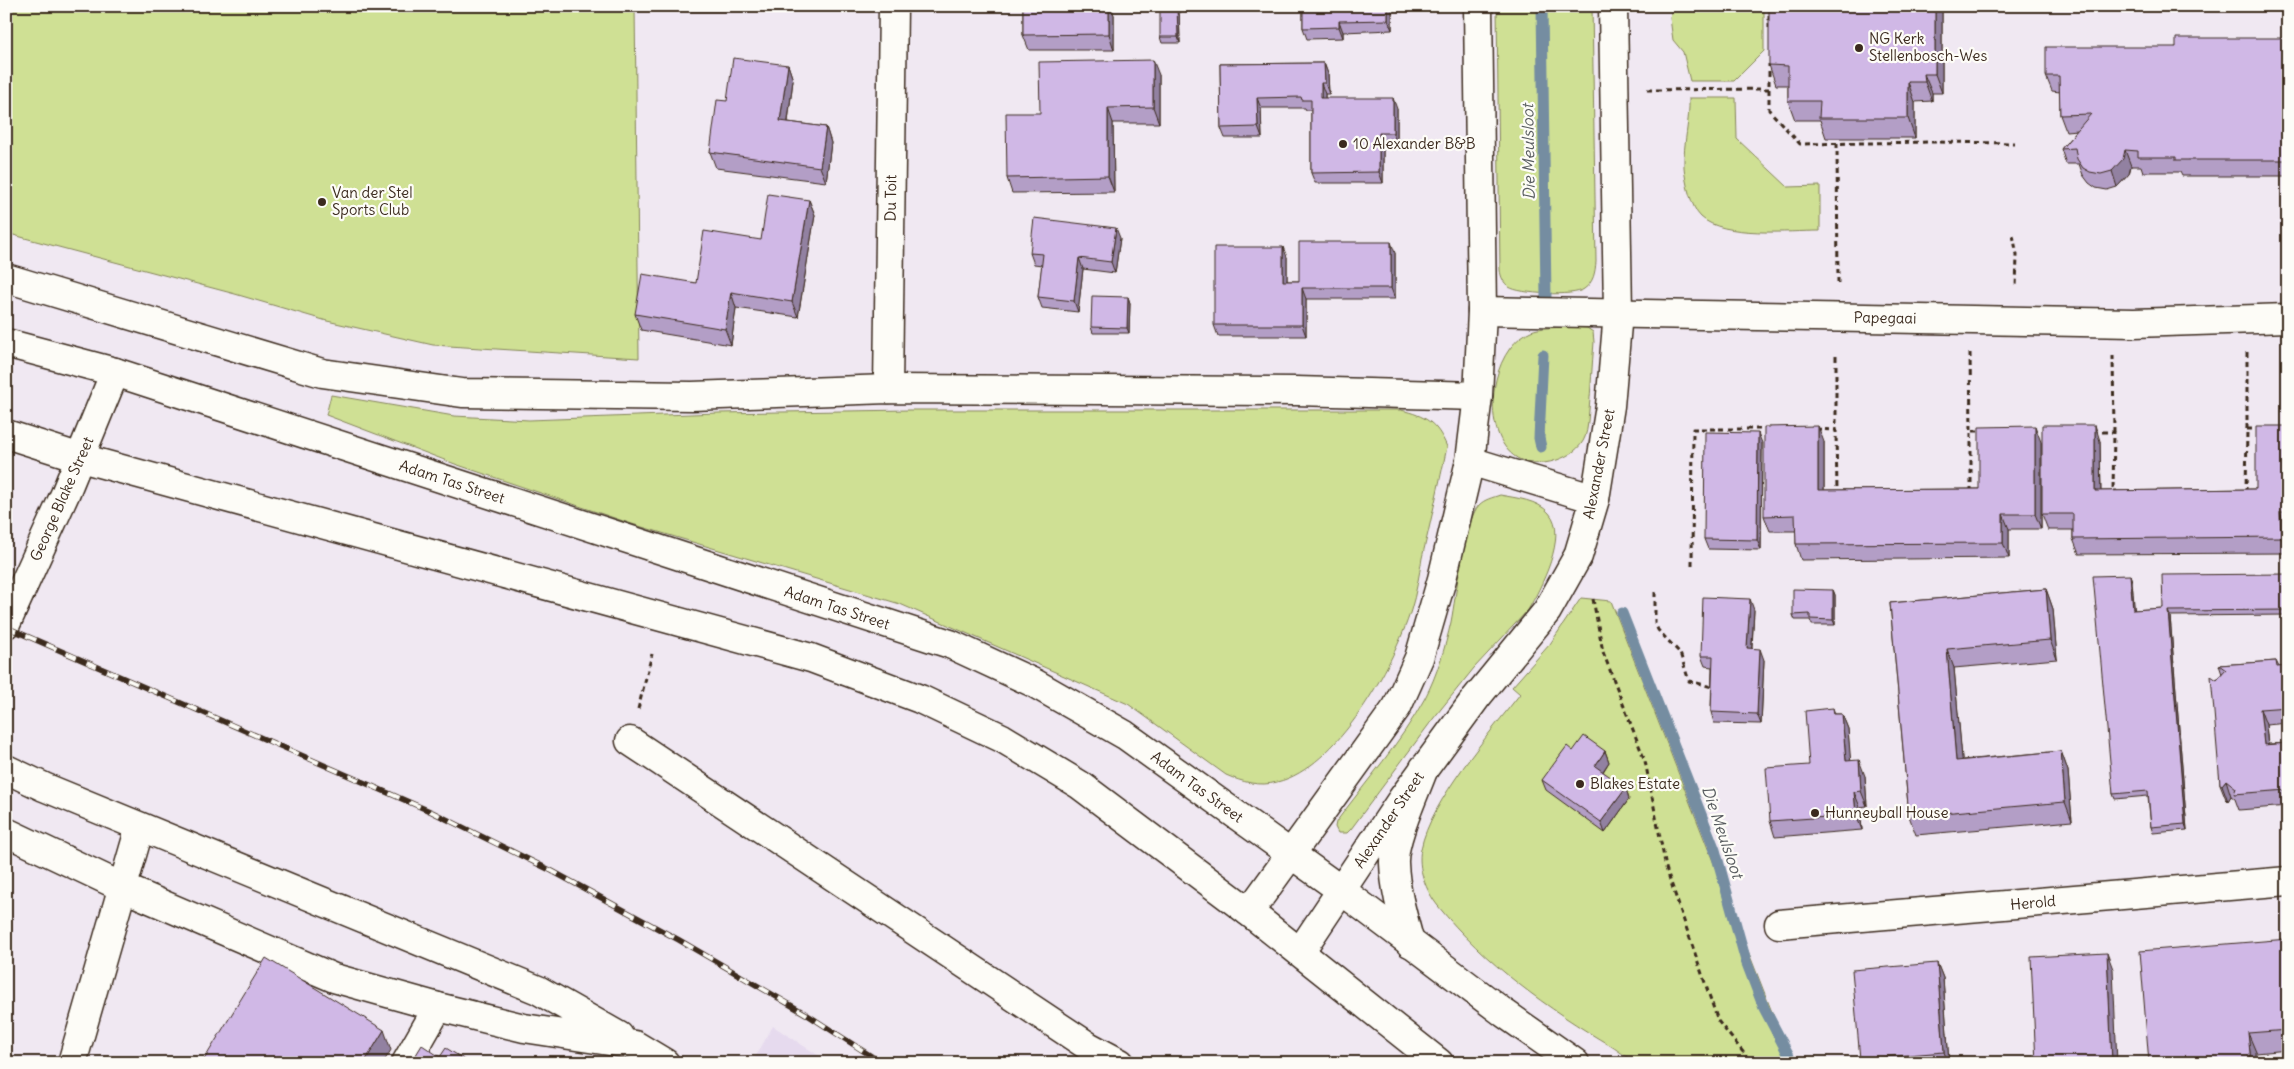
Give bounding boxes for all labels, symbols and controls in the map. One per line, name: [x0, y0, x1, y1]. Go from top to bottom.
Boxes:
place label: NG Kerk Stellenbosch-Wes: [1869, 29, 1987, 65]
marker: NG Kerk Stellenbosch-Wes: [1853, 42, 1865, 54]
water label: Die Meulsloot: [1517, 101, 1539, 200]
place label: 10 Alexander B&B: [1353, 134, 1476, 153]
marker: 10 Alexander B&B: [1337, 138, 1349, 150]
street label: Du Toit: [881, 174, 900, 221]
place label: Van der Stel Sports Club: [332, 183, 413, 219]
marker: Van der Stel Sports Club: [316, 196, 328, 208]
street label: Papegaai: [1854, 307, 1916, 328]
street label: Alexander Street: [1578, 407, 1619, 521]
street label: George Blake Street: [26, 434, 98, 564]
street label: Adam Tas Street: [397, 456, 507, 507]
street label: Adam Tas Street: [782, 582, 892, 633]
street label: Adam Tas Street: [1147, 747, 1247, 826]
street label: Alexander Street: [1349, 768, 1428, 871]
place label: Blakes Estate: [1590, 774, 1680, 793]
marker: Blakes Estate: [1574, 778, 1586, 790]
water label: Die Meulsloot: [1698, 783, 1749, 883]
place label: Hunneyball House: [1825, 803, 1949, 822]
marker: Hunneyball House: [1809, 807, 1821, 819]
street label: Herold: [2010, 891, 2057, 914]

